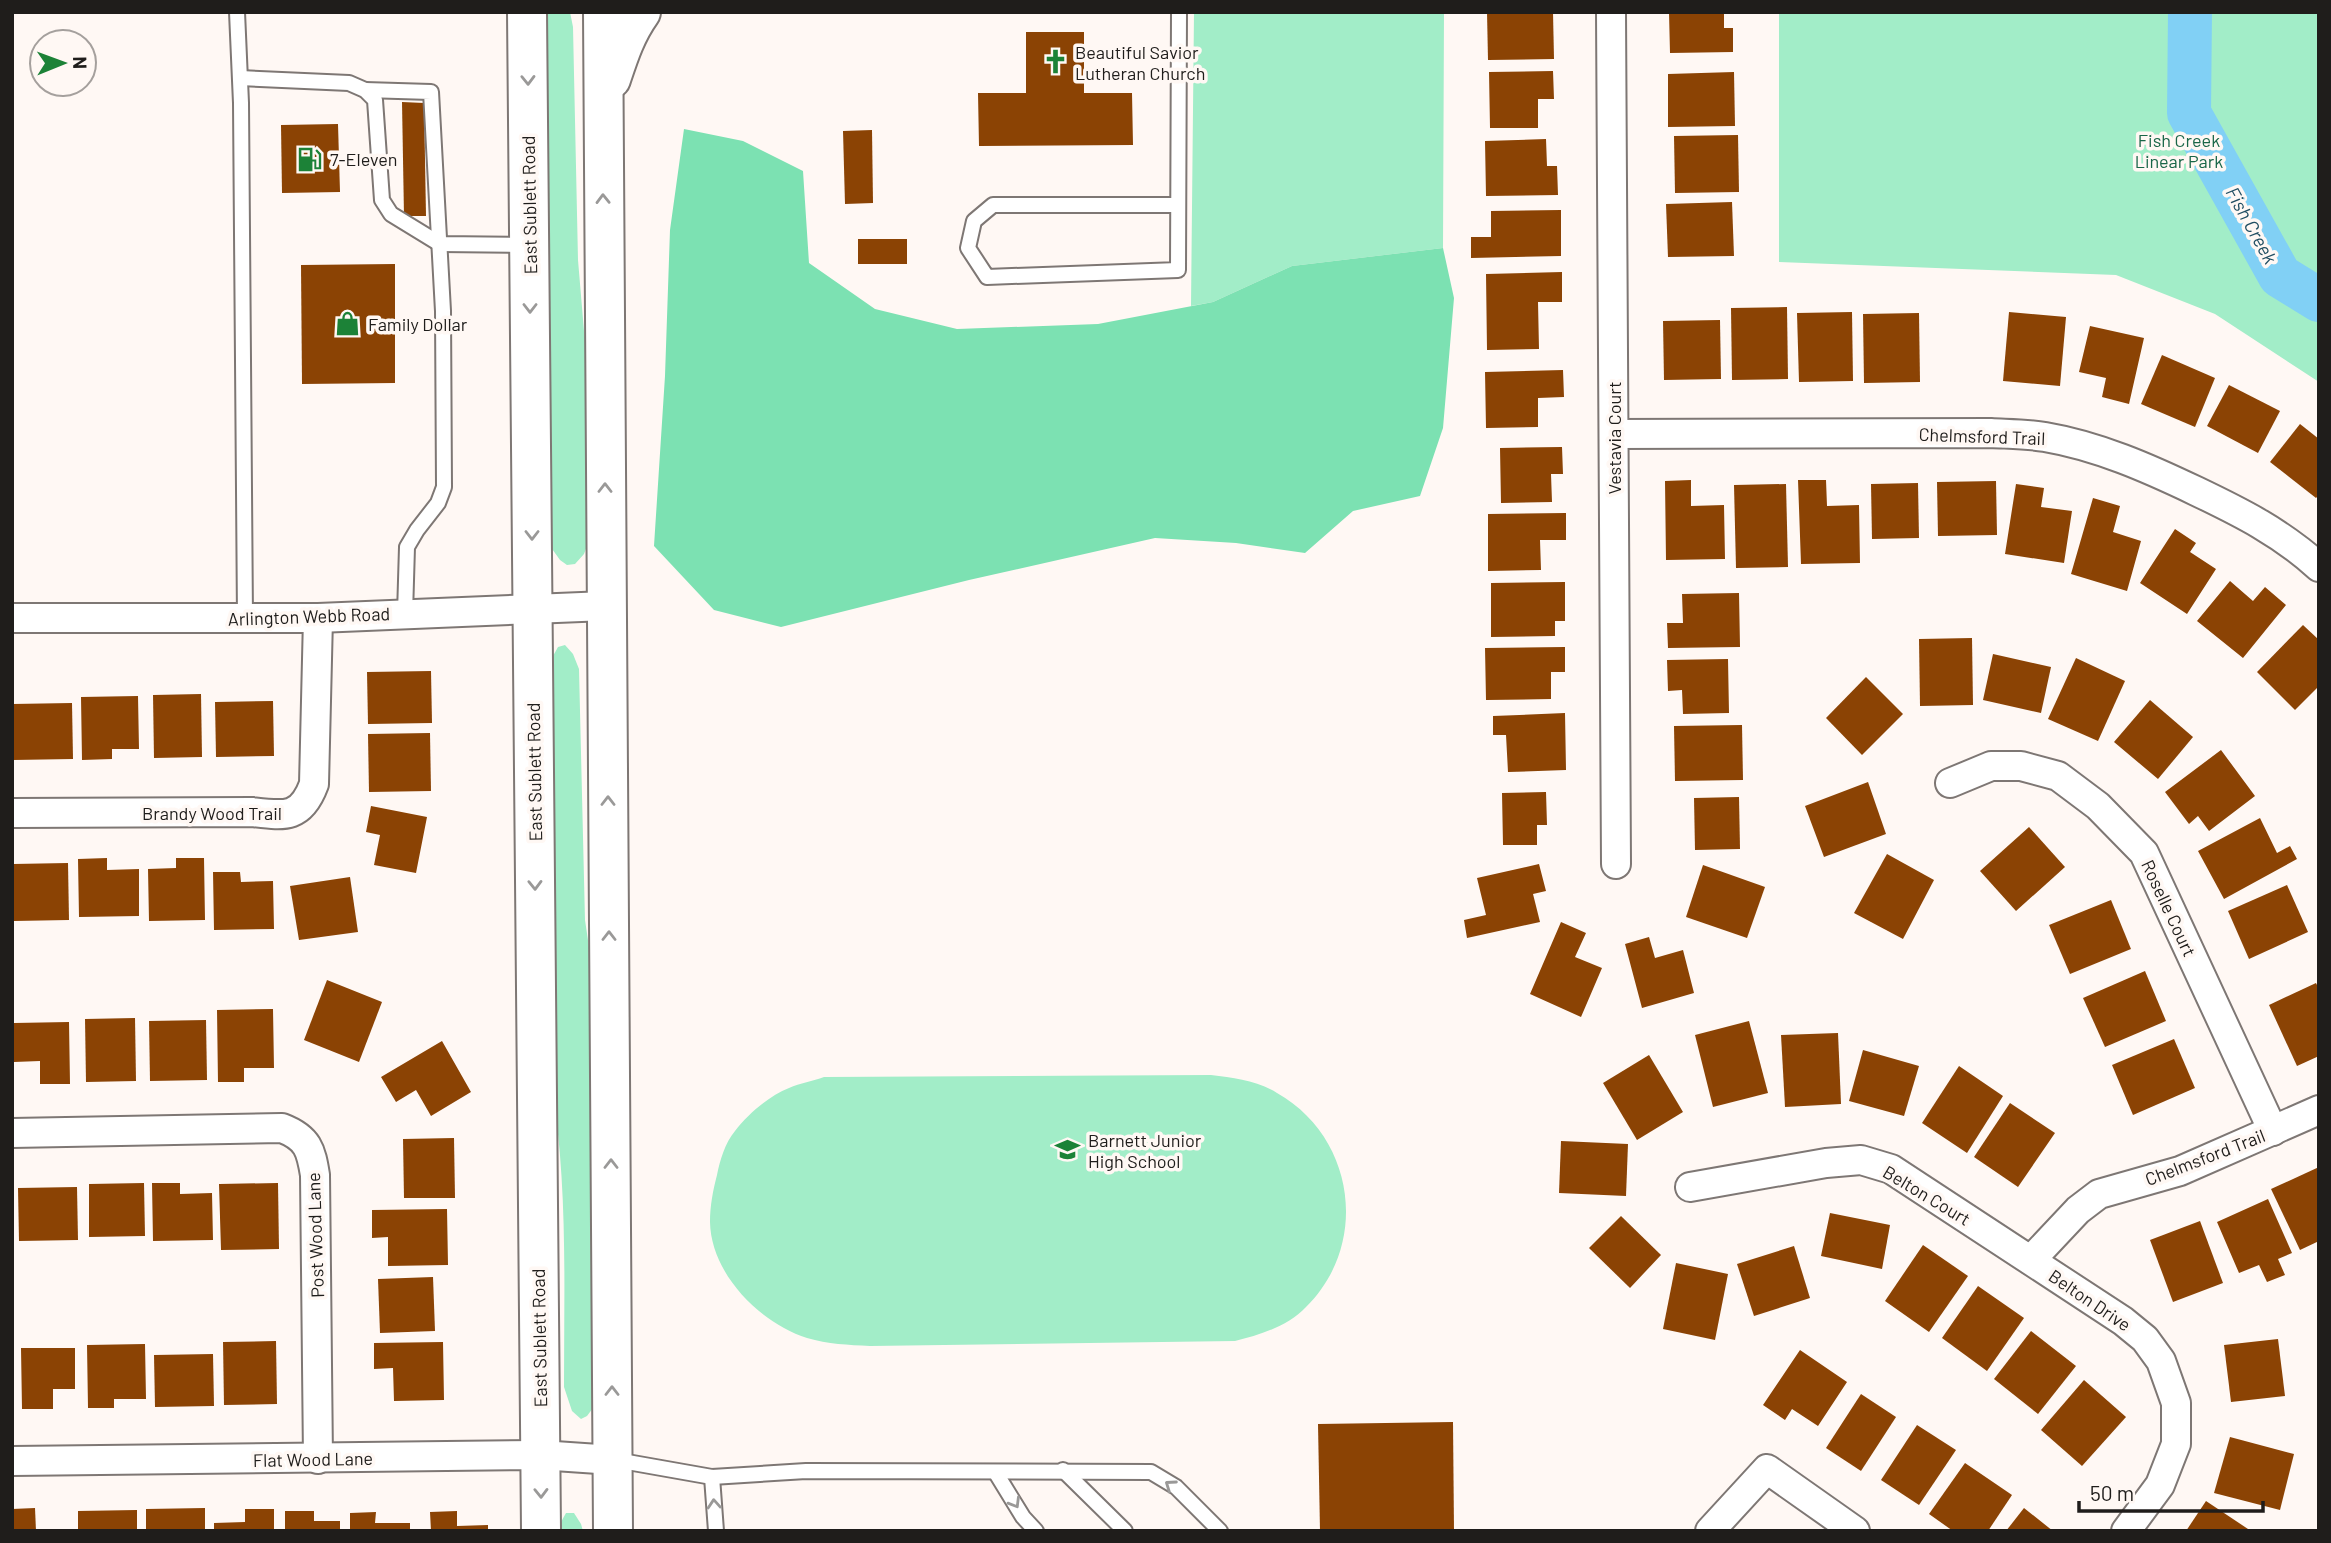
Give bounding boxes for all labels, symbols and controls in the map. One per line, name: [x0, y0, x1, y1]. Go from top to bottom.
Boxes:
north arrow: [28, 28, 98, 98]
place label: Beautiful Savior Lutheran Church: [1075, 41, 1205, 84]
church icon: Beautiful Savior Lutheran Church: [1041, 48, 1069, 76]
text: N: [69, 56, 92, 69]
one-way arrow: [520, 76, 536, 86]
park label: Fish Creek Linear Park: [2135, 129, 2223, 172]
street label: East Sublett Road: [517, 135, 541, 275]
fuel station icon: 7-Eleven: [296, 145, 324, 173]
place label: 7-Eleven: [330, 148, 398, 170]
water label: Fish Creek: [2221, 183, 2283, 268]
one-way arrow: [595, 193, 611, 204]
one-way arrow: [522, 303, 538, 314]
shop icon: Family Dollar: [334, 310, 362, 338]
place label: Family Dollar: [368, 313, 468, 335]
street label: Vestavia Court: [1603, 381, 1625, 495]
street label: Chelmsford Trail: [1918, 423, 2046, 449]
one-way arrow: [597, 483, 613, 493]
one-way arrow: [524, 531, 540, 541]
street label: Arlington Webb Road: [227, 602, 391, 630]
street label: East Sublett Road: [522, 702, 546, 842]
one-way arrow: [600, 795, 616, 805]
street label: Brandy Wood Trail: [142, 802, 282, 824]
street label: Roselle Court: [2137, 856, 2201, 960]
one-way arrow: [527, 881, 543, 891]
one-way arrow: [601, 931, 617, 941]
street label: Chelmsford Trail: [2142, 1124, 2268, 1190]
place label: Barnett Junior High School: [1088, 1129, 1202, 1172]
school or university icon: Barnett Junior High School: [1054, 1136, 1082, 1164]
one-way arrow: [603, 1158, 618, 1169]
street label: Belton Court: [1879, 1160, 1975, 1230]
street label: Post Wood Lane: [302, 1172, 328, 1298]
street label: Belton Drive: [2045, 1264, 2135, 1336]
street label: East Sublett Road: [527, 1268, 551, 1408]
one-way arrow: [604, 1386, 620, 1396]
street label: Flat Wood Lane: [253, 1447, 373, 1471]
scale bar: [2079, 1470, 2263, 1514]
text: 50 m: [2090, 1480, 2134, 1505]
one-way arrow: [1165, 1481, 1178, 1493]
one-way arrow: [533, 1488, 549, 1499]
one-way arrow: [1006, 1496, 1019, 1509]
one-way arrow: [707, 1498, 722, 1509]

